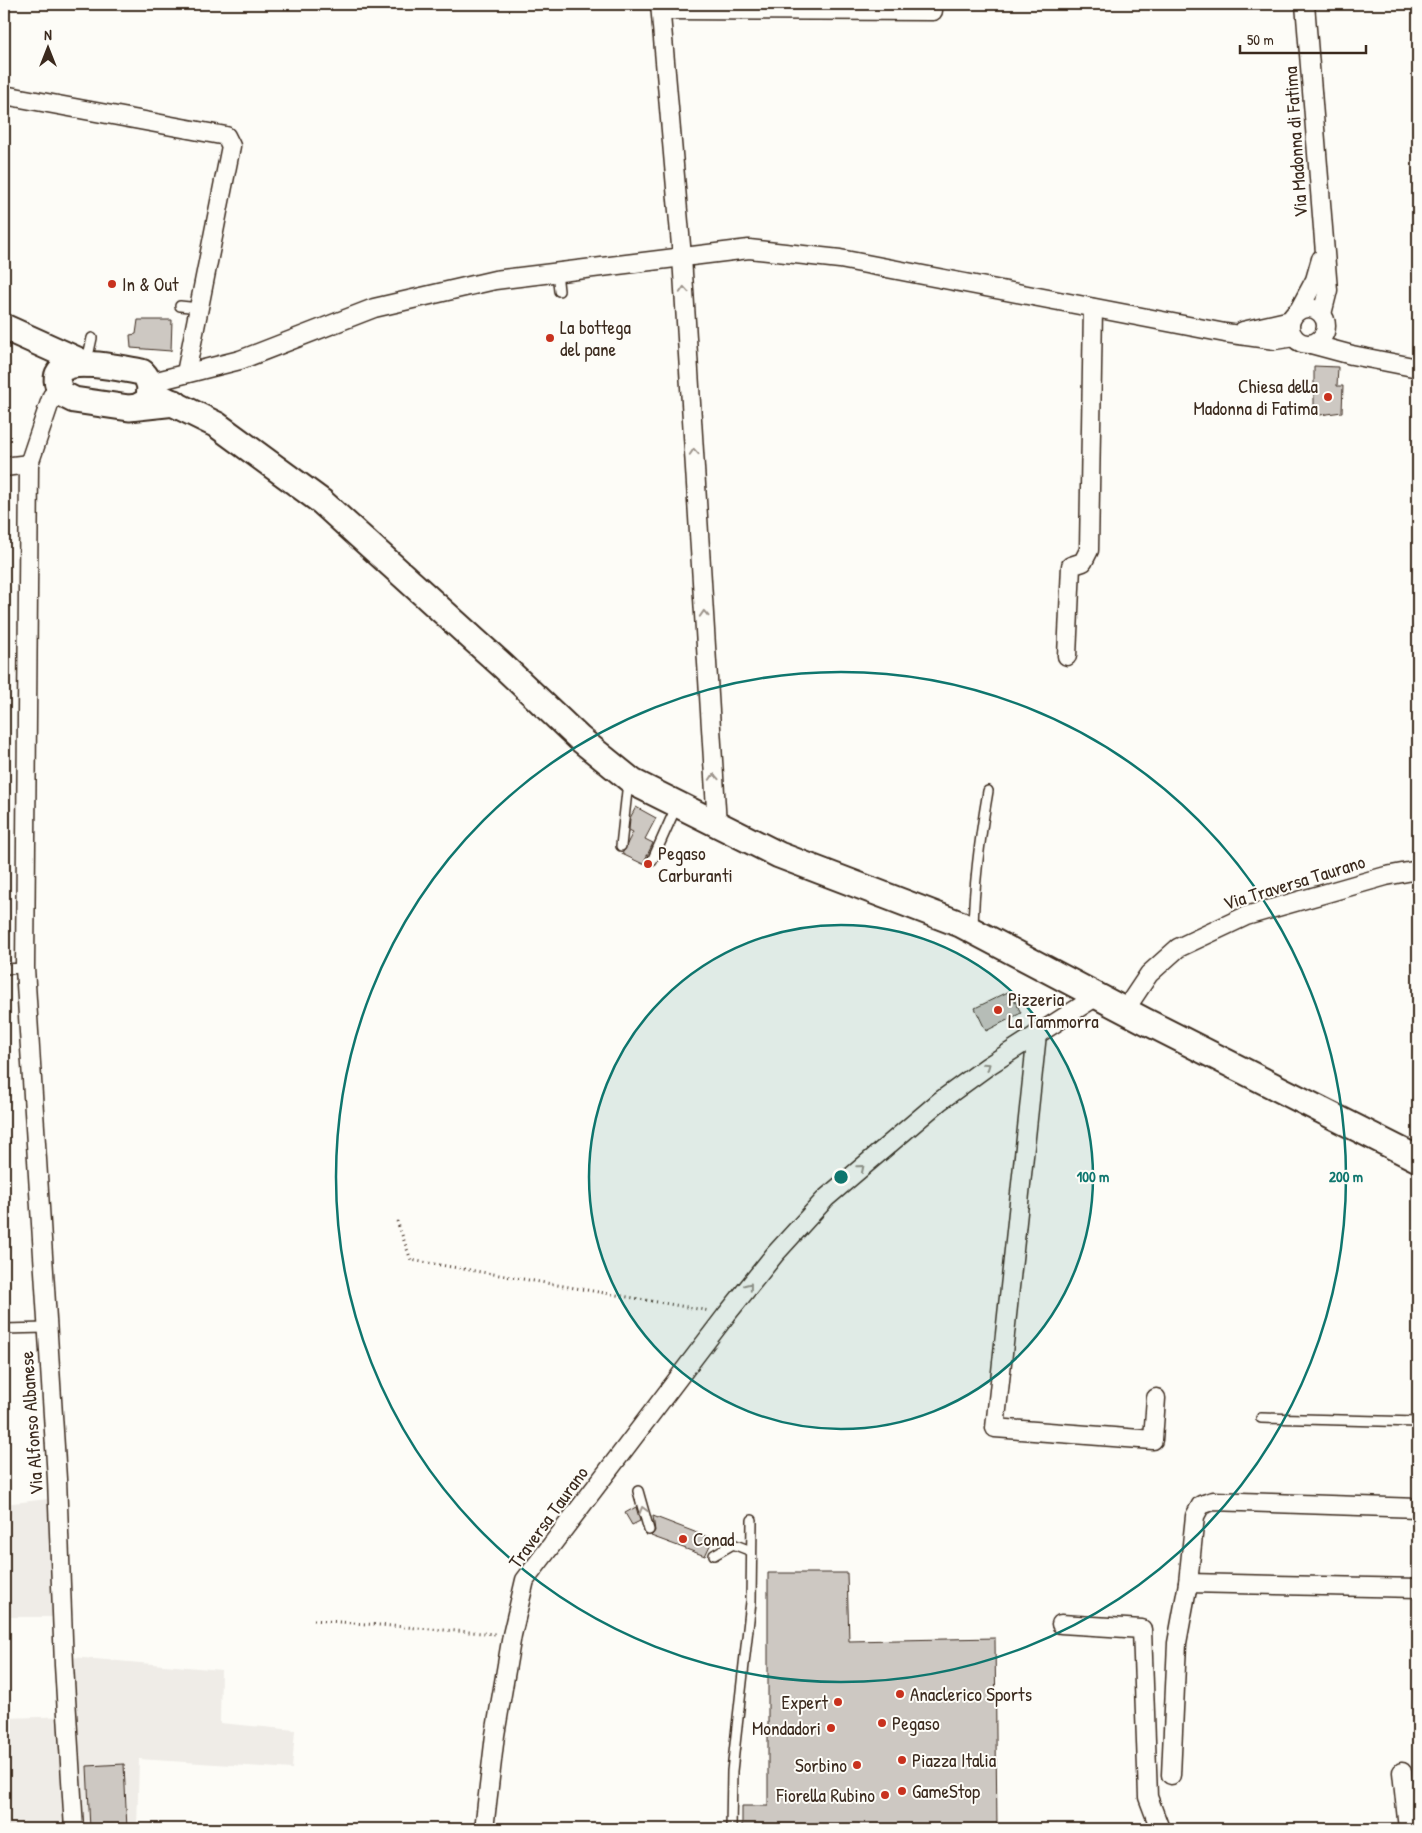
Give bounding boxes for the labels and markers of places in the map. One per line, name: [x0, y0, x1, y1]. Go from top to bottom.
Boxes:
place label: In & Out: [122, 271, 179, 297]
marker: In & Out: [106, 278, 118, 290]
place label: La bottega del pane: [560, 314, 631, 362]
marker: La bottega del pane: [544, 332, 556, 344]
place label: Chiesa della Madonna di Fatima: [1193, 373, 1319, 421]
marker: Chiesa della Madonna di Fatima: [1322, 391, 1334, 403]
place label: Pegaso Carburanti: [658, 840, 733, 888]
marker: Pegaso Carburanti: [642, 858, 654, 870]
place label: Pizzeria La Tammorra: [1008, 986, 1099, 1034]
marker: Pizzeria La Tammorra: [992, 1004, 1004, 1016]
centre of rings: [832, 1168, 850, 1186]
place label: Conad: [693, 1526, 735, 1552]
marker: Conad: [677, 1533, 689, 1545]
place label: Anaclerico Sports: [910, 1681, 1032, 1707]
marker: Anaclerico Sports: [894, 1688, 906, 1700]
place label: Expert: [782, 1689, 828, 1715]
marker: Expert: [832, 1696, 844, 1708]
place label: Pegaso: [892, 1710, 940, 1736]
place label: Mondadori: [752, 1715, 821, 1741]
marker: Pegaso: [876, 1717, 888, 1729]
marker: Mondadori: [825, 1722, 837, 1734]
place label: Piazza Italia: [912, 1747, 997, 1773]
place label: Sorbino: [795, 1752, 847, 1778]
marker: Piazza Italia: [896, 1754, 908, 1766]
marker: Sorbino: [851, 1759, 863, 1771]
place label: GameStop: [912, 1778, 980, 1804]
place label: Fiorella Rubino: [776, 1782, 875, 1808]
marker: GameStop: [896, 1785, 908, 1797]
marker: Fiorella Rubino: [879, 1789, 891, 1801]

